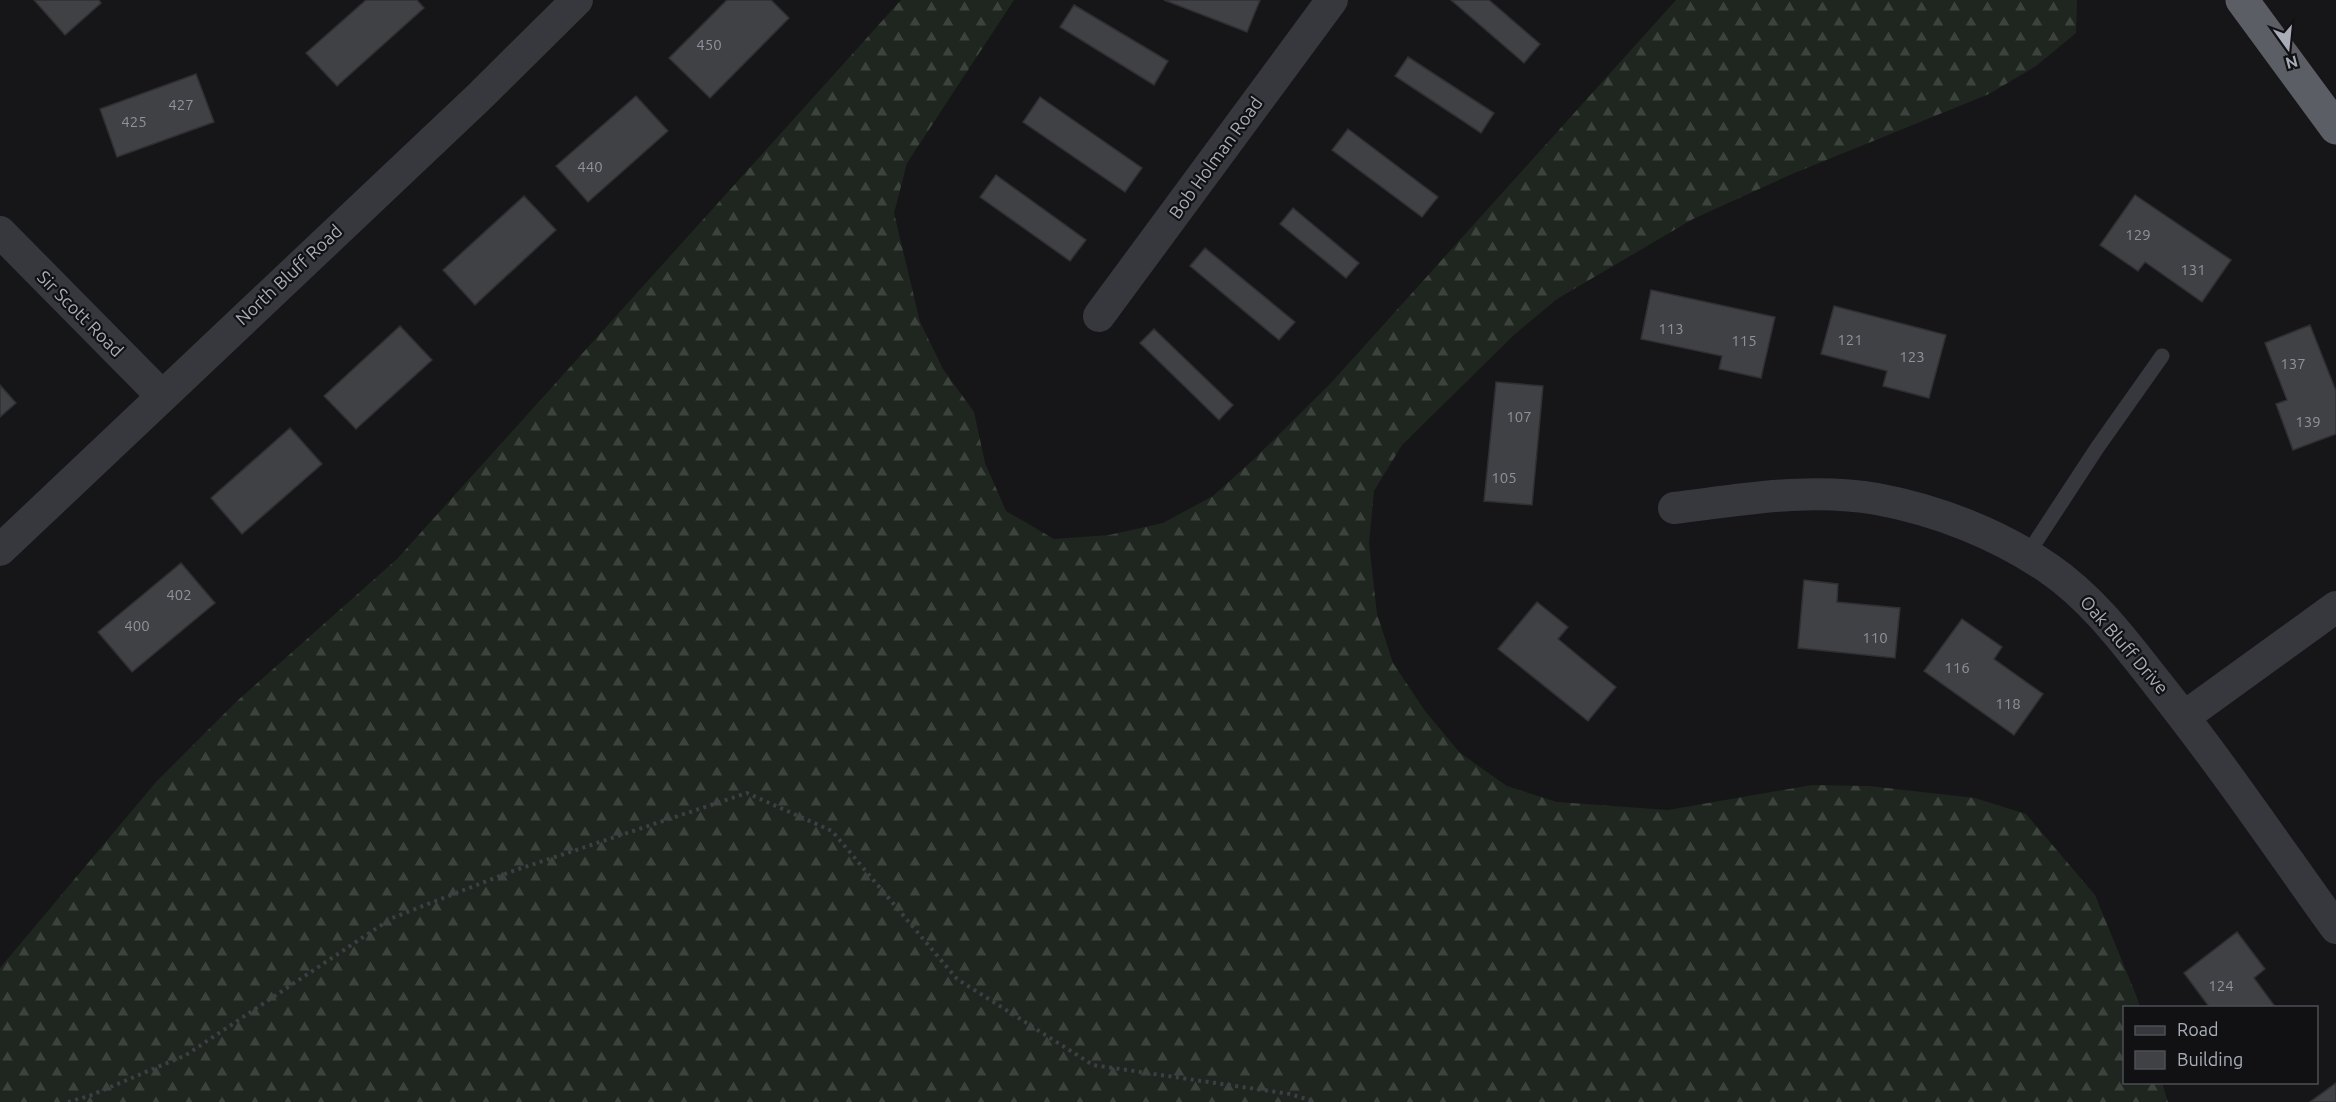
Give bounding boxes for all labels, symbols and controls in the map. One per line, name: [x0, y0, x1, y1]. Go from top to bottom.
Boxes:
north arrow: [2258, 18, 2318, 78]
house number: 450: [696, 36, 722, 53]
text: N: [2284, 52, 2300, 73]
street label: Bob Holman Road: [1164, 93, 1266, 222]
house number: 427: [168, 96, 194, 113]
house number: 425: [121, 113, 147, 130]
house number: 440: [577, 158, 603, 175]
street label: North Bluff Road: [231, 220, 345, 328]
house number: 129: [2125, 226, 2151, 243]
house number: 131: [2180, 261, 2206, 278]
street label: Sir Scott Road: [34, 266, 128, 360]
house number: 113: [1658, 320, 1684, 337]
house number: 121: [1837, 331, 1863, 348]
house number: 115: [1731, 332, 1757, 349]
house number: 123: [1899, 348, 1925, 365]
house number: 137: [2280, 355, 2306, 372]
house number: 107: [1506, 408, 1532, 425]
house number: 139: [2295, 413, 2321, 430]
house number: 105: [1491, 469, 1517, 486]
house number: 402: [166, 586, 192, 603]
street label: Oak Bluff Drive: [2077, 591, 2173, 697]
house number: 400: [124, 617, 150, 634]
house number: 110: [1862, 629, 1888, 646]
house number: 116: [1944, 659, 1970, 676]
house number: 118: [1995, 695, 2021, 712]
house number: 124: [2208, 977, 2234, 994]
legend: [2123, 1006, 2318, 1084]
text: Road: [2177, 1019, 2219, 1039]
text: Building: [2177, 1049, 2243, 1069]

